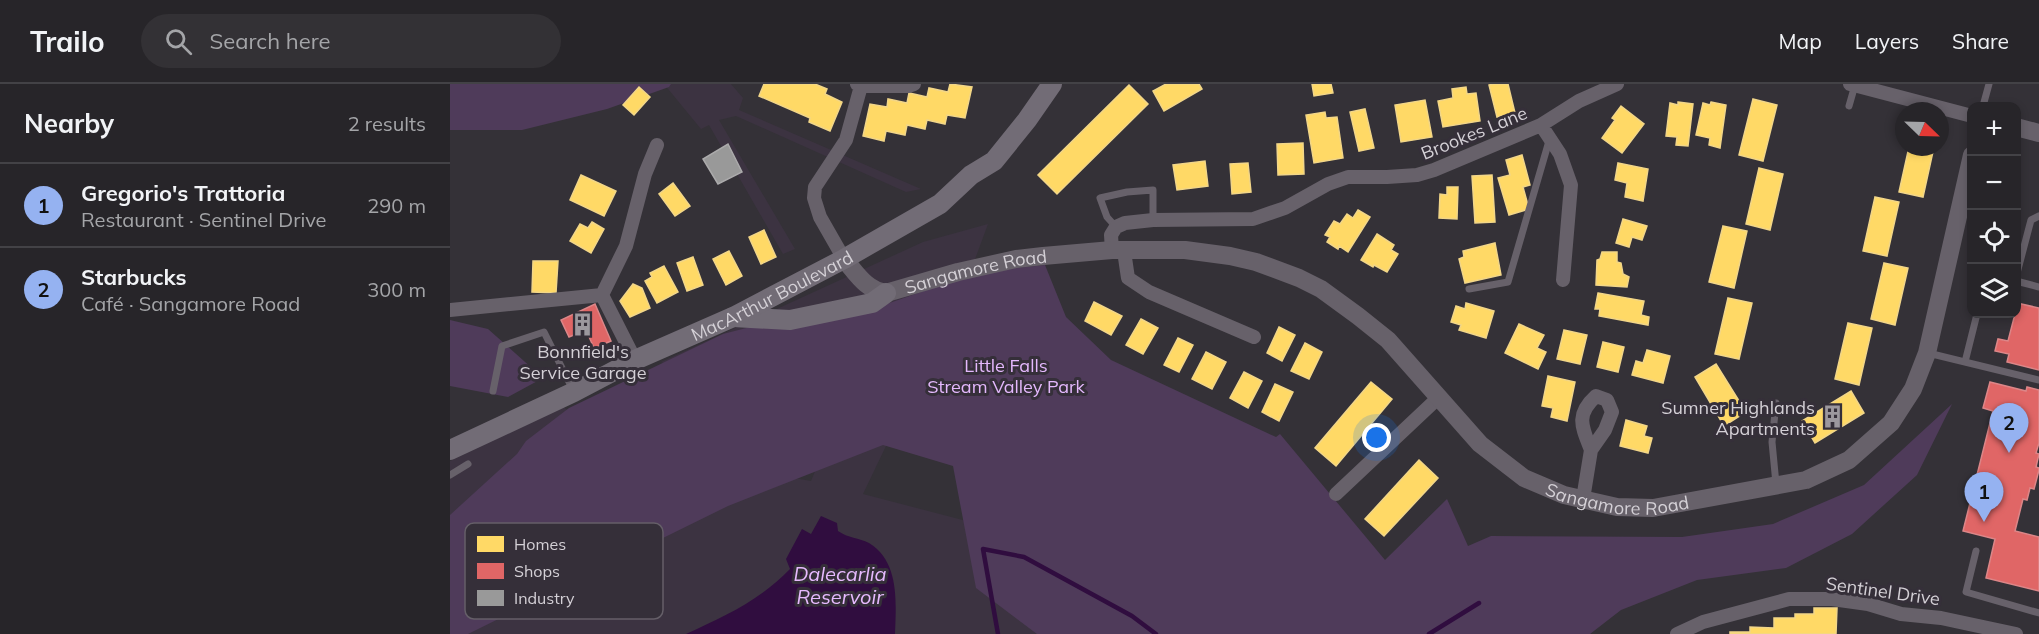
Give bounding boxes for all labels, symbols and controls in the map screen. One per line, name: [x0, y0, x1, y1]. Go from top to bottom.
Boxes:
search box: [141, 14, 561, 68]
text: Trailo: [30, 24, 105, 59]
icon: search: [162, 25, 195, 58]
text: Search here: [210, 27, 331, 55]
text: Map: [1779, 28, 1822, 54]
text: Layers: [1855, 28, 1919, 54]
text: Share: [1952, 28, 2009, 54]
street label: Brookes Lane: [1417, 101, 1531, 165]
north arrow: [1895, 102, 1949, 156]
map controls: [1967, 102, 2021, 318]
button: +: [1967, 102, 2021, 156]
text: Nearby: [24, 107, 114, 140]
text: 2 results: [348, 111, 426, 136]
button: −: [1967, 156, 2021, 210]
text: Gregorio's Trattoria: [81, 179, 285, 207]
text: 1: [38, 193, 50, 218]
text: 290 m: [367, 193, 426, 218]
text: Restaurant · Sentinel Drive: [81, 207, 327, 232]
button: locate: [1967, 210, 2021, 264]
street label: Sangamore Road: [902, 244, 1048, 298]
street label: MacArthur Boulevard: [687, 245, 857, 346]
text: Starbucks: [81, 263, 187, 291]
button: layers: [1967, 264, 2021, 318]
text: 2: [38, 277, 50, 302]
text: 300 m: [367, 277, 426, 302]
text: Café · Sangamore Road: [81, 291, 300, 316]
building icon: Bonnfield's Service Garage: [570, 312, 596, 338]
place label: Bonnfield's Service Garage: [520, 340, 647, 384]
park label: Little Falls Stream Valley Park: [927, 354, 1086, 398]
place label: Sumner Highlands Apartments: [1661, 396, 1815, 440]
building icon: Sumner Highlands Apartments: [1820, 404, 1846, 430]
pin: 2: [1990, 404, 2028, 453]
your location: [1362, 423, 1391, 452]
pin: 1: [1964, 472, 2003, 522]
street label: Sangamore Road: [1542, 477, 1691, 520]
legend: [465, 523, 663, 619]
text: Homes: [514, 534, 566, 554]
text: Shops: [514, 561, 560, 581]
water label: Dalecarlia Reservoir: [793, 561, 887, 609]
street label: Sentinel Drive: [1824, 572, 1942, 610]
text: Industry: [514, 588, 575, 608]

